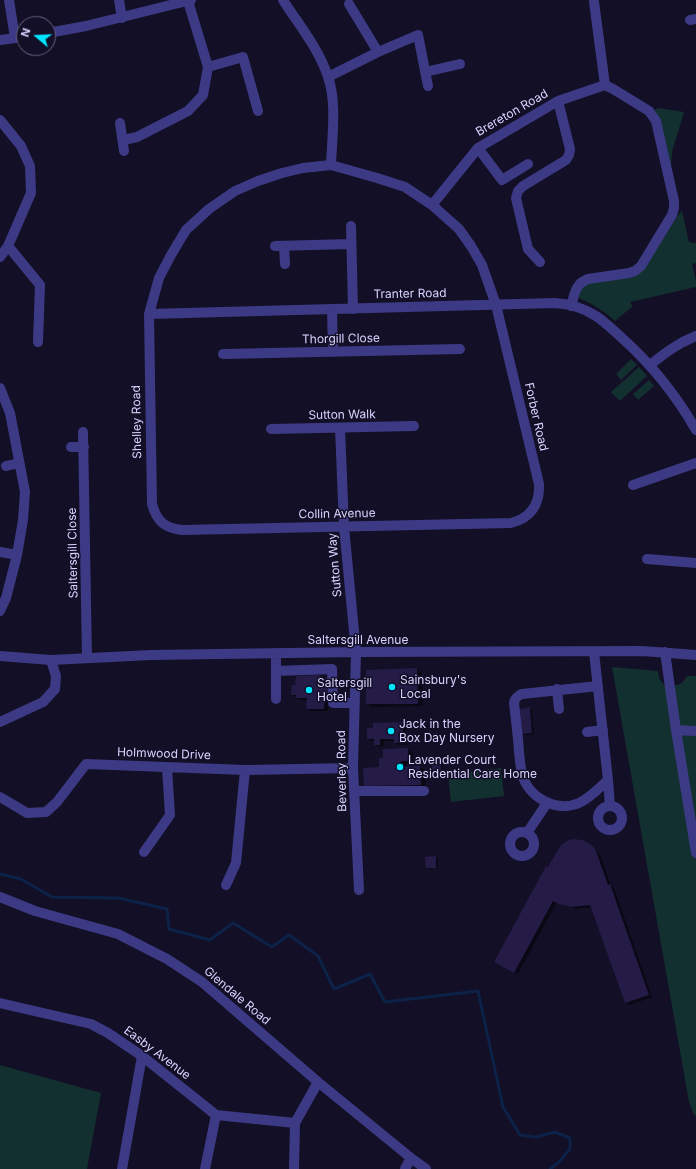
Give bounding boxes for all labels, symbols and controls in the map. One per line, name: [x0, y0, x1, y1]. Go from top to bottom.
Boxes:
north arrow: [16, 16, 56, 56]
text: N: [18, 26, 34, 39]
street label: Brereton Road: [473, 87, 551, 139]
street label: Tranter Road: [373, 286, 447, 302]
street label: Thorgill Close: [302, 331, 380, 347]
street label: Forber Road: [521, 381, 551, 453]
street label: Shelley Road: [129, 385, 145, 459]
street label: Sutton Walk: [308, 407, 376, 423]
street label: Collin Avenue: [298, 506, 376, 522]
street label: Saltersgill Close: [65, 507, 81, 599]
street label: Sutton Way: [325, 532, 345, 598]
street label: Saltersgill Avenue: [308, 633, 408, 647]
place label: Sainsbury's Local: [400, 673, 467, 701]
place label: Saltersgill Hotel: [317, 676, 372, 704]
marker: Sainsbury's Local: [387, 682, 397, 692]
marker: Saltersgill Hotel: [304, 685, 314, 695]
place label: Jack in the Box Day Nursery: [399, 717, 494, 745]
marker: Jack in the Box Day Nursery: [386, 726, 396, 736]
street label: Beverley Road: [334, 730, 350, 812]
street label: Holmwood Drive: [117, 745, 211, 763]
place label: Lavender Court Residential Care Home: [408, 753, 537, 781]
marker: Lavender Court Residential Care Home: [395, 762, 405, 772]
street label: Glendale Road: [201, 964, 273, 1028]
street label: Easby Avenue: [121, 1023, 193, 1083]

